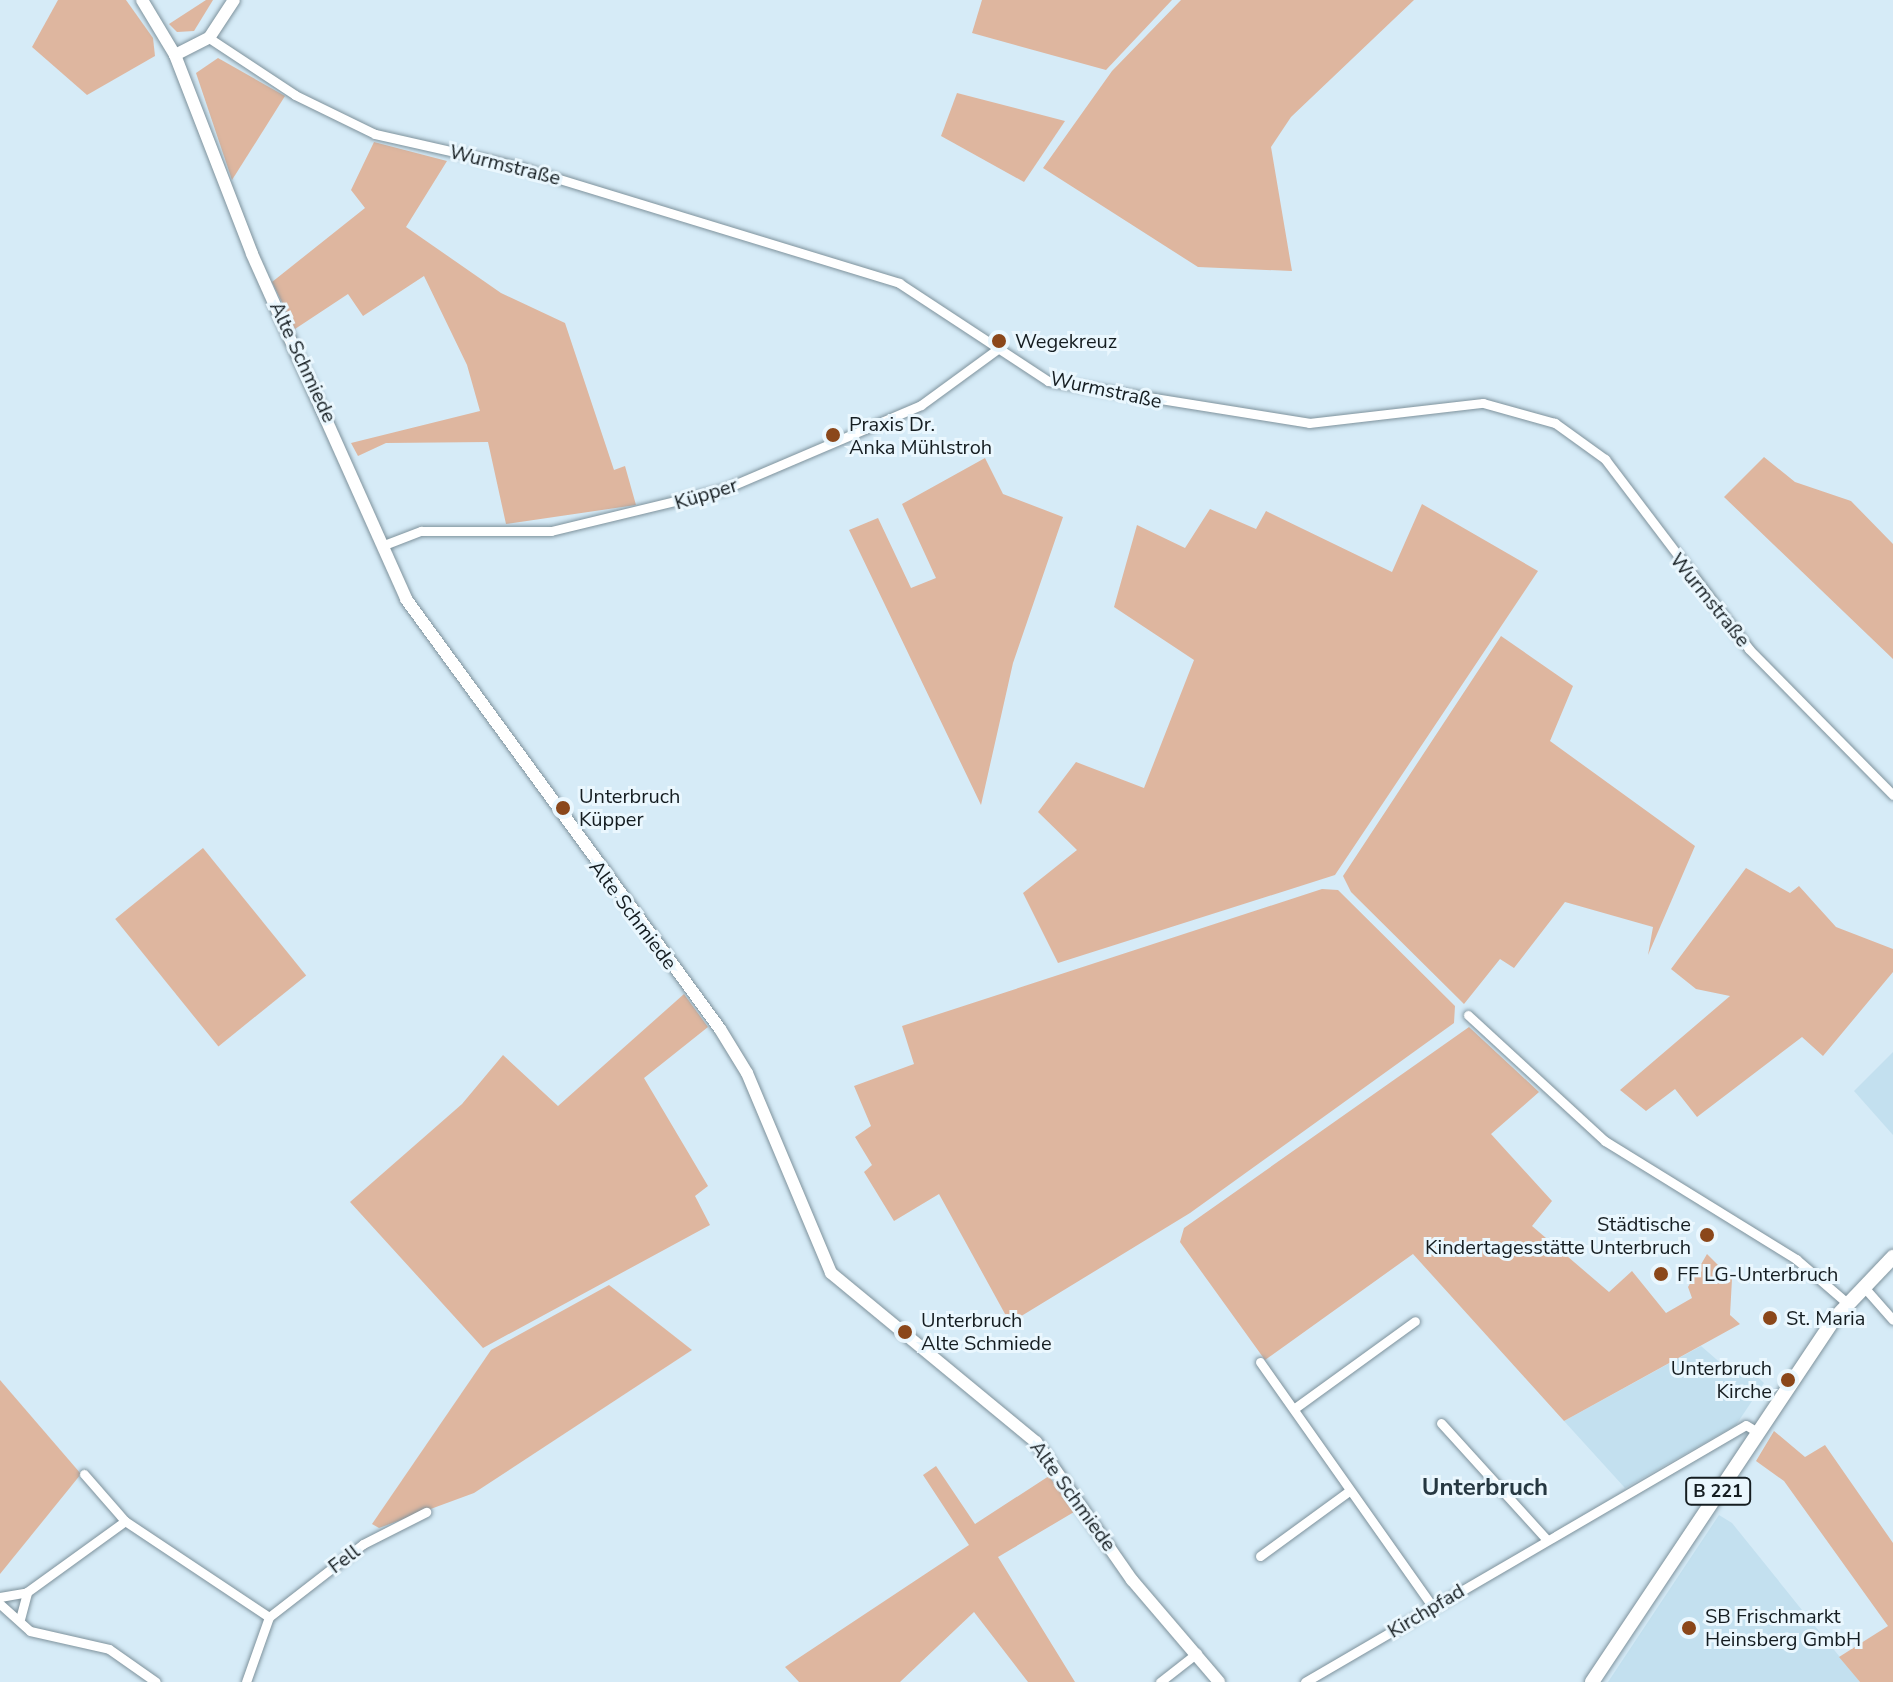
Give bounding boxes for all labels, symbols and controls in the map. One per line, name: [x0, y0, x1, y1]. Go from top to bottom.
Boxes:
street label: Wurmstraße: [447, 140, 563, 190]
street label: Alte Schmiede: [265, 298, 341, 426]
place label: Wegekreuz: [1015, 329, 1117, 353]
marker: Wegekreuz: [990, 332, 1008, 350]
street label: Wurmstraße: [1048, 366, 1164, 414]
place label: Praxis Dr. Anka Mühlstroh: [849, 412, 992, 459]
marker: Praxis Dr. Anka Mühlstroh: [824, 426, 842, 444]
street label: Küpper: [672, 473, 740, 515]
street label: Wurmstraße: [1665, 548, 1755, 652]
place label: Unterbruch Küpper: [579, 784, 680, 831]
marker: Unterbruch Küpper: [554, 799, 572, 817]
street label: Alte Schmiede: [584, 856, 682, 974]
place label: Städtische Kindertagesstätte Unterbruch: [1425, 1212, 1691, 1259]
marker: Städtische Kindertagesstätte Unterbruch: [1698, 1226, 1716, 1244]
place label: FF LG-Unterbruch: [1677, 1262, 1838, 1286]
marker: FF LG-Unterbruch: [1652, 1265, 1670, 1283]
place label: St. Maria: [1786, 1306, 1865, 1330]
place label: Unterbruch Alte Schmiede: [921, 1308, 1052, 1355]
marker: St. Maria: [1761, 1309, 1779, 1327]
marker: Unterbruch Alte Schmiede: [896, 1323, 914, 1341]
place label: Unterbruch Kirche: [1671, 1356, 1772, 1403]
marker: Unterbruch Kirche: [1779, 1371, 1797, 1389]
street label: Alte Schmiede: [1025, 1436, 1121, 1556]
district label: Unterbruch: [1422, 1474, 1548, 1502]
road number: B 221: [1684, 1477, 1752, 1505]
street label: Fell: [324, 1539, 364, 1579]
street label: Kirchpfad: [1383, 1579, 1469, 1643]
place label: SB Frischmarkt Heinsberg GmbH: [1705, 1604, 1861, 1651]
marker: SB Frischmarkt Heinsberg GmbH: [1680, 1619, 1698, 1637]

